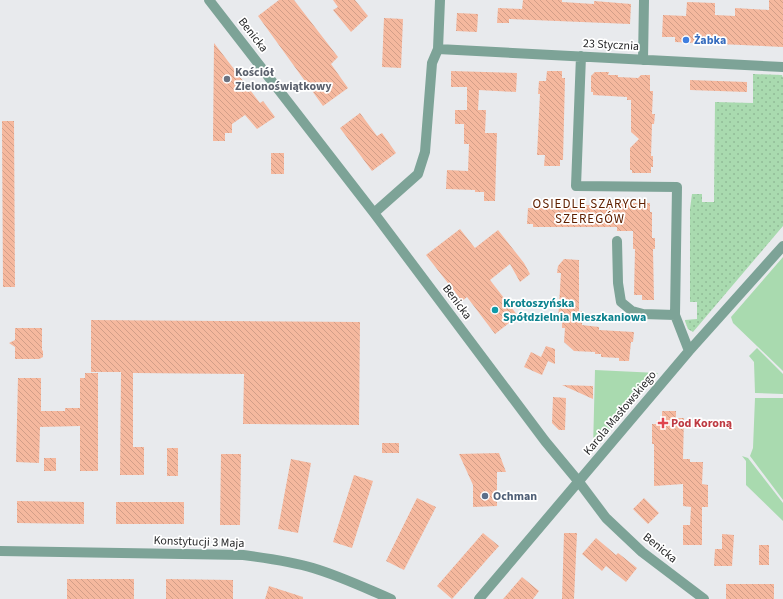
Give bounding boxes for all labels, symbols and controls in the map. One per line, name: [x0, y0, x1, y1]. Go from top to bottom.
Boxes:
street label: Benicka: [234, 14, 272, 56]
place label: Żabka: [694, 32, 726, 49]
street label: 23 Stycznia: [582, 35, 640, 55]
marker: Żabka: [681, 35, 691, 45]
place label: Kościół Zielonoświątkowy: [235, 64, 332, 95]
marker: Kościół Zielonoświątkowy: [222, 74, 232, 84]
district label: OSIEDLE SZARYCH SZEREGÓW: [533, 195, 647, 228]
street label: Benicka: [438, 281, 476, 323]
place label: Krotoszyńska Spółdzielnia Mieszkaniowa: [503, 295, 646, 326]
marker: Krotoszyńska Spółdzielnia Mieszkaniowa: [490, 305, 500, 315]
street label: Karola Masłowskiego: [580, 367, 660, 459]
place label: Pod Koroną: [671, 415, 733, 432]
marker: Pod Koroną: [658, 418, 668, 428]
place label: Ochman: [493, 488, 537, 505]
marker: Ochman: [480, 491, 490, 501]
street label: Benicka: [639, 529, 681, 567]
street label: Konstytucji 3 Maja: [153, 532, 245, 552]

